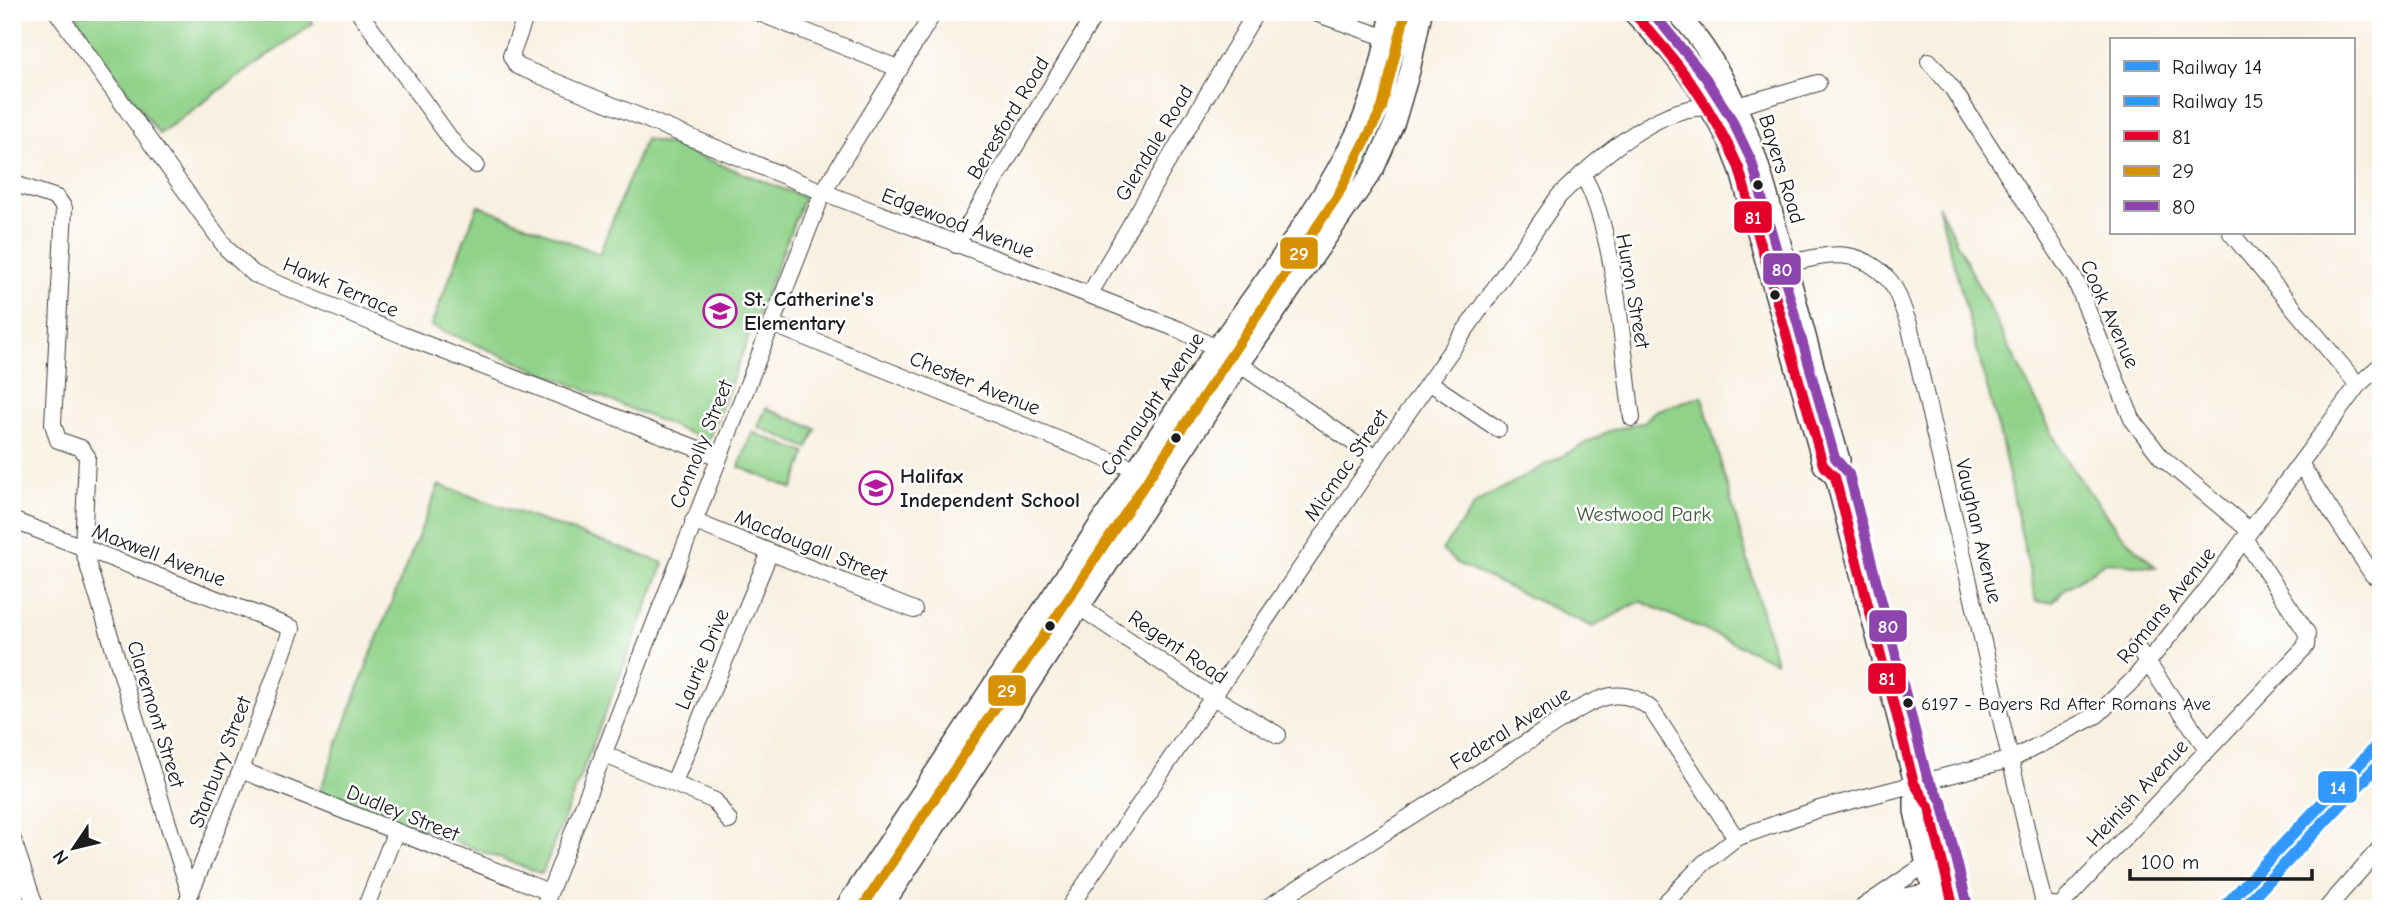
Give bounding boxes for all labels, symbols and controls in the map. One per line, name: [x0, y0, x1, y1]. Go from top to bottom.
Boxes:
legend: [2110, 38, 2354, 234]
street label: Beresford Road: [962, 52, 1054, 184]
text: Railway 14: [2172, 55, 2262, 79]
street label: Glendale Road: [1110, 81, 1198, 205]
text: Railway 15: [2172, 89, 2264, 113]
street label: Bayers Road: [1754, 112, 1810, 226]
text: 81: [2172, 125, 2191, 149]
text: 29: [2172, 159, 2194, 183]
unlabelled marker: [1751, 178, 1765, 192]
street label: Edgewood Avenue: [878, 183, 1038, 263]
text: 80: [2172, 195, 2196, 219]
line badge: 81: [1733, 200, 1773, 234]
text: 81: [1744, 207, 1762, 229]
street label: Huron Street: [1611, 232, 1655, 351]
line badge: 29: [1279, 236, 1319, 270]
text: 29: [1289, 243, 1309, 265]
street label: Hawk Terrace: [280, 252, 402, 322]
line badge: 80: [1762, 252, 1802, 286]
street label: Cook Avenue: [2075, 256, 2145, 372]
text: 80: [1772, 259, 1792, 281]
place label: St. Catherine's Elementary: [744, 287, 874, 335]
unlabelled marker: [1768, 288, 1782, 302]
school or university icon: St. Catherine's Elementary: [701, 292, 739, 330]
street label: Connaught Avenue: [1095, 328, 1209, 480]
street label: Chester Avenue: [906, 346, 1044, 420]
street label: Connolly Street: [664, 375, 738, 512]
street label: Micmac Street: [1299, 404, 1394, 525]
unlabelled marker: [1169, 431, 1183, 445]
street label: Vaughan Avenue: [1951, 456, 2007, 606]
place label: Halifax Independent School: [900, 464, 1080, 512]
school or university icon: Halifax Independent School: [857, 469, 895, 507]
park label: Westwood Park: [1577, 502, 1711, 526]
street label: Macdougall Street: [731, 504, 892, 588]
street label: Maxwell Avenue: [89, 518, 229, 592]
street label: Romans Avenue: [2112, 542, 2220, 668]
street label: Laurie Drive: [670, 605, 734, 713]
street label: Regent Road: [1124, 605, 1232, 689]
line badge: 80: [1868, 609, 1908, 643]
text: 80: [1878, 616, 1898, 638]
unlabelled marker: [1043, 619, 1057, 633]
street label: Claremont Street: [122, 638, 190, 791]
line badge: 81: [1867, 662, 1907, 695]
text: 81: [1878, 668, 1896, 690]
line badge: 29: [987, 674, 1027, 707]
text: 29: [997, 680, 1017, 702]
street label: Federal Avenue: [1445, 681, 1575, 775]
street label: Stanbury Street: [184, 692, 256, 831]
place label: 6197 - Bayers Rd After Romans Ave: [1921, 693, 2211, 715]
marker: 6197 - Bayers Rd After Romans Ave: [1901, 696, 1915, 710]
street label: Heinish Avenue: [2081, 734, 2193, 852]
line badge: 14: [2317, 770, 2358, 804]
text: 14: [2330, 777, 2346, 799]
street label: Dudley Street: [343, 780, 464, 847]
north arrow: [38, 813, 108, 883]
scale bar: [2130, 837, 2312, 881]
text: N: [48, 846, 73, 869]
text: 100 m: [2141, 850, 2199, 874]

